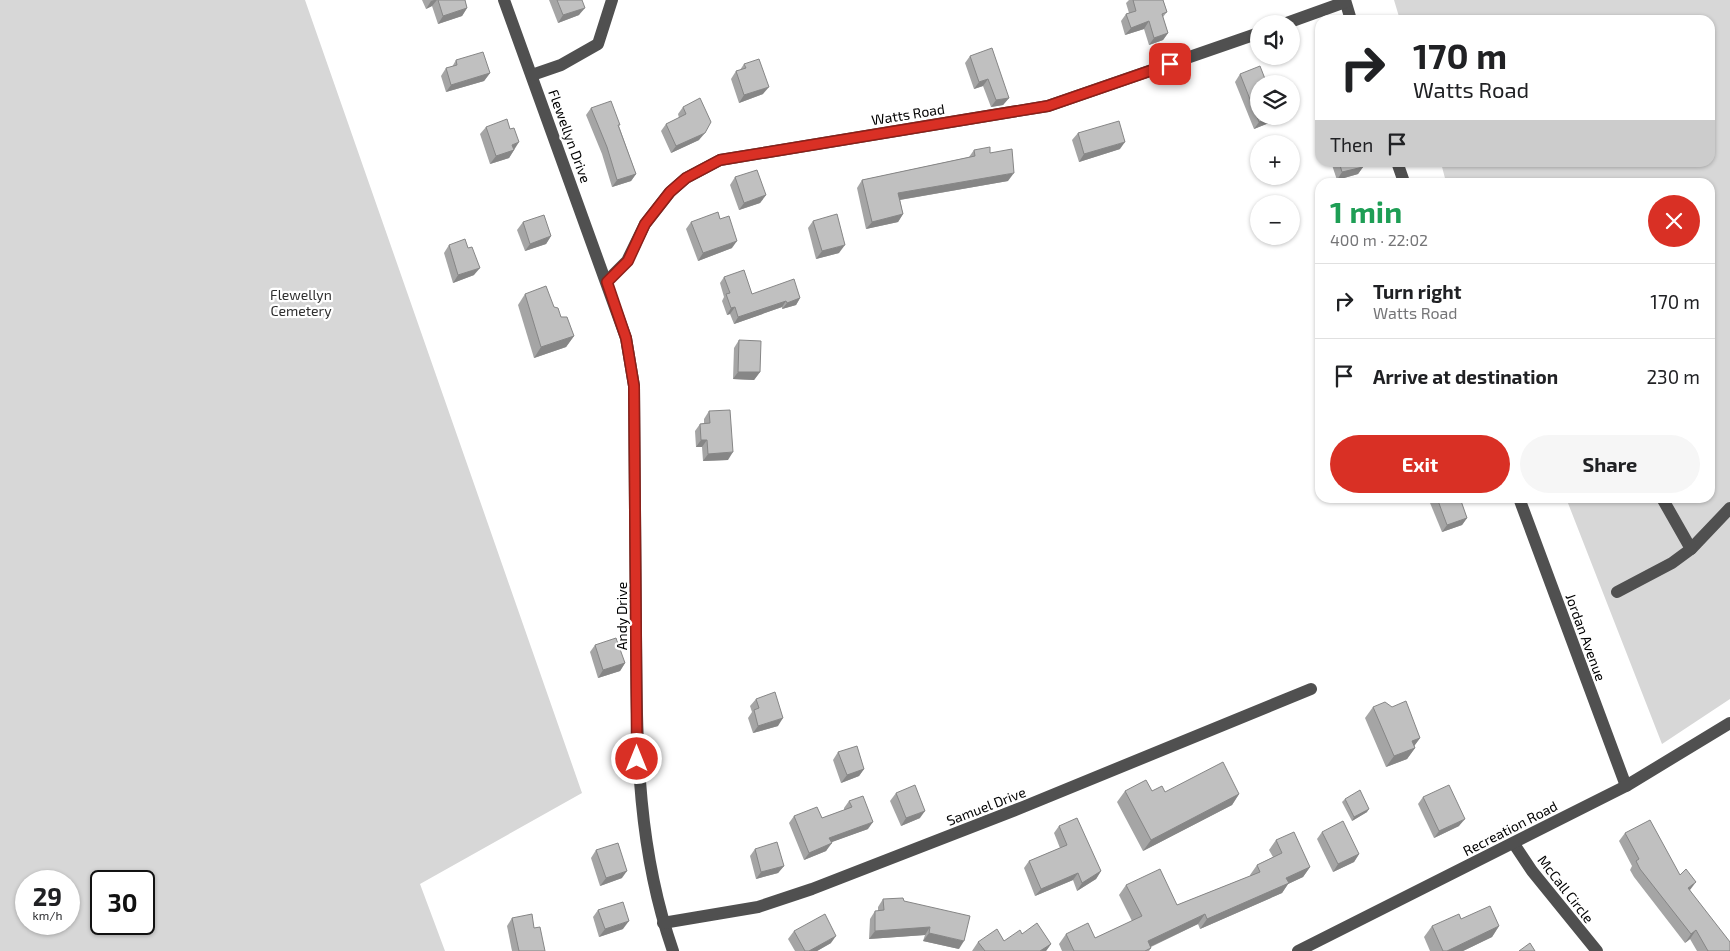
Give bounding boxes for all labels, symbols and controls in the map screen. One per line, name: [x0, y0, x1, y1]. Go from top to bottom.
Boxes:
map controls: [1250, 15, 1300, 245]
button: sound: [1250, 15, 1300, 65]
text: 170 m: [1413, 34, 1507, 76]
icon: right: [1330, 35, 1395, 100]
pin: [1149, 43, 1191, 85]
icon: arrive: [1156, 50, 1184, 78]
button: layers: [1250, 75, 1300, 125]
text: Watts Road: [1413, 76, 1529, 102]
street label: Flewellyn Drive: [545, 87, 595, 185]
street label: Watts Road: [870, 100, 946, 128]
icon: arrive: [1383, 130, 1411, 158]
text: Then: [1330, 133, 1373, 156]
button: +: [1250, 135, 1300, 185]
text: 1 min: [1330, 193, 1402, 229]
button: −: [1250, 195, 1300, 245]
button: close: [1648, 195, 1700, 247]
text: 400 m · 22:02: [1330, 230, 1428, 249]
text: Turn right: [1373, 280, 1461, 303]
park label: Flewellyn Cemetery: [270, 286, 332, 319]
icon: right: [1330, 287, 1358, 315]
text: 170 m: [1650, 290, 1700, 313]
text: Watts Road: [1373, 303, 1458, 322]
icon: arrive: [1330, 362, 1358, 390]
text: Arrive at destination: [1373, 365, 1558, 388]
text: 230 m: [1646, 365, 1700, 388]
button: Exit: [1330, 435, 1510, 493]
button: Share: [1520, 435, 1700, 493]
street label: Andy Drive: [613, 582, 630, 650]
street label: Jordan Avenue: [1562, 591, 1610, 683]
position arrow: [610, 732, 662, 784]
street label: Samuel Drive: [944, 783, 1028, 829]
street label: Recreation Road: [1460, 797, 1560, 859]
street label: McCall Circle: [1534, 852, 1598, 926]
speed limit sign: 30: [90, 870, 155, 935]
text: 29: [33, 881, 62, 911]
text: km/h: [33, 908, 62, 922]

